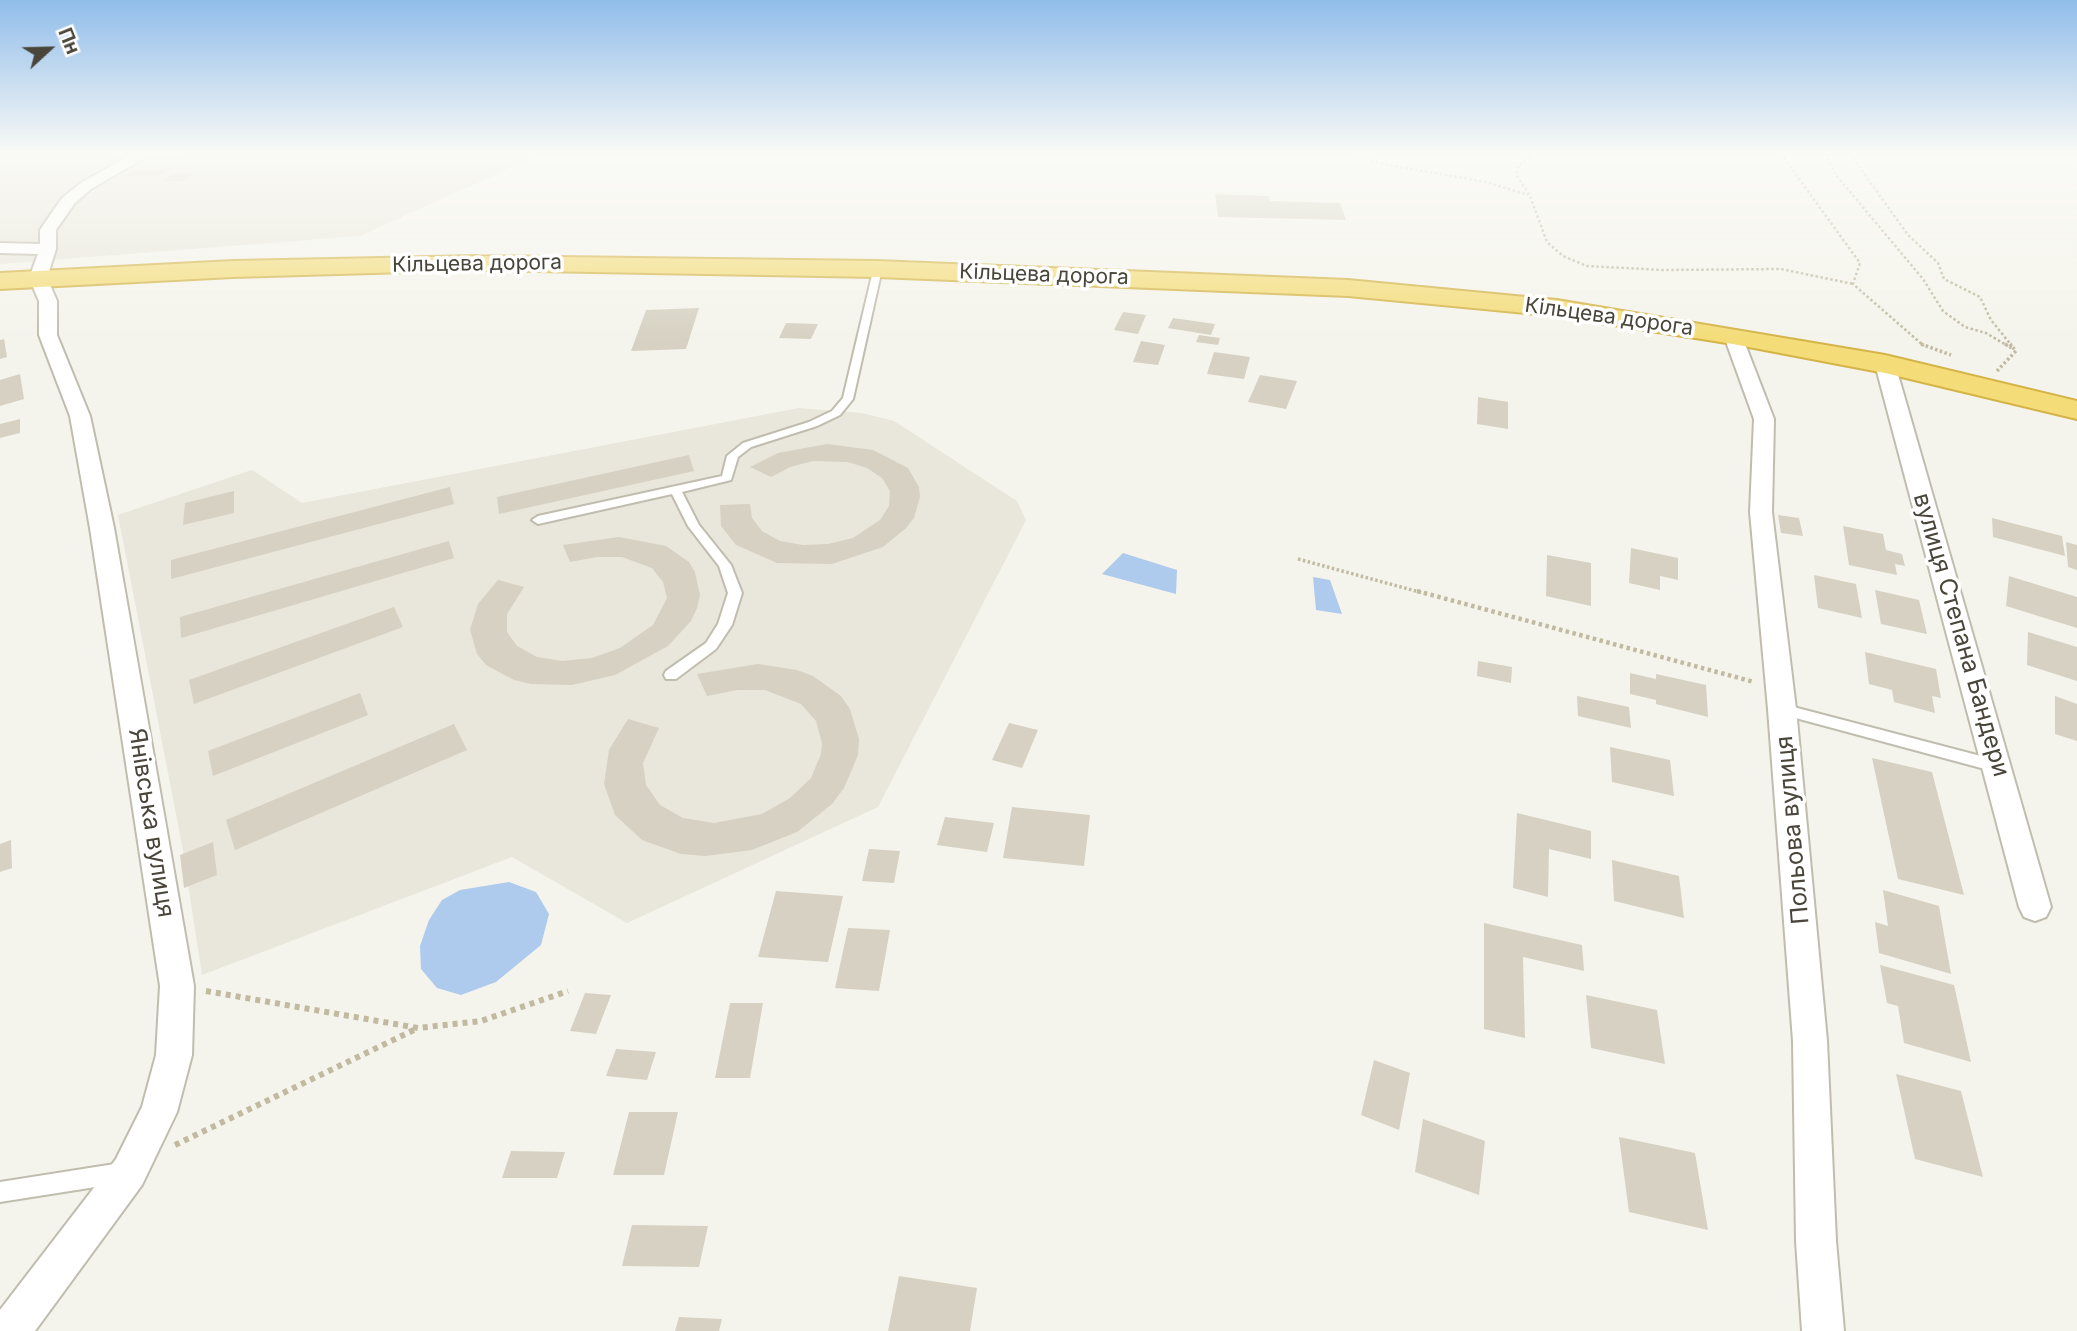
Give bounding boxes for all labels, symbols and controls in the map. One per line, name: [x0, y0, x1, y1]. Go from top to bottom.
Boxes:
north arrow: [14, 14, 84, 84]
text: Пн: [53, 25, 84, 57]
street label: Кільцева дорога: [392, 250, 562, 278]
street label: Кільцева дорога: [959, 259, 1129, 291]
street label: Кільцева дорога: [1523, 293, 1695, 341]
street label: вулиця Степана Бандери: [1907, 490, 2015, 780]
street label: Янівська вулиця: [122, 726, 180, 920]
street label: Польова вулиця: [1770, 735, 1816, 925]

